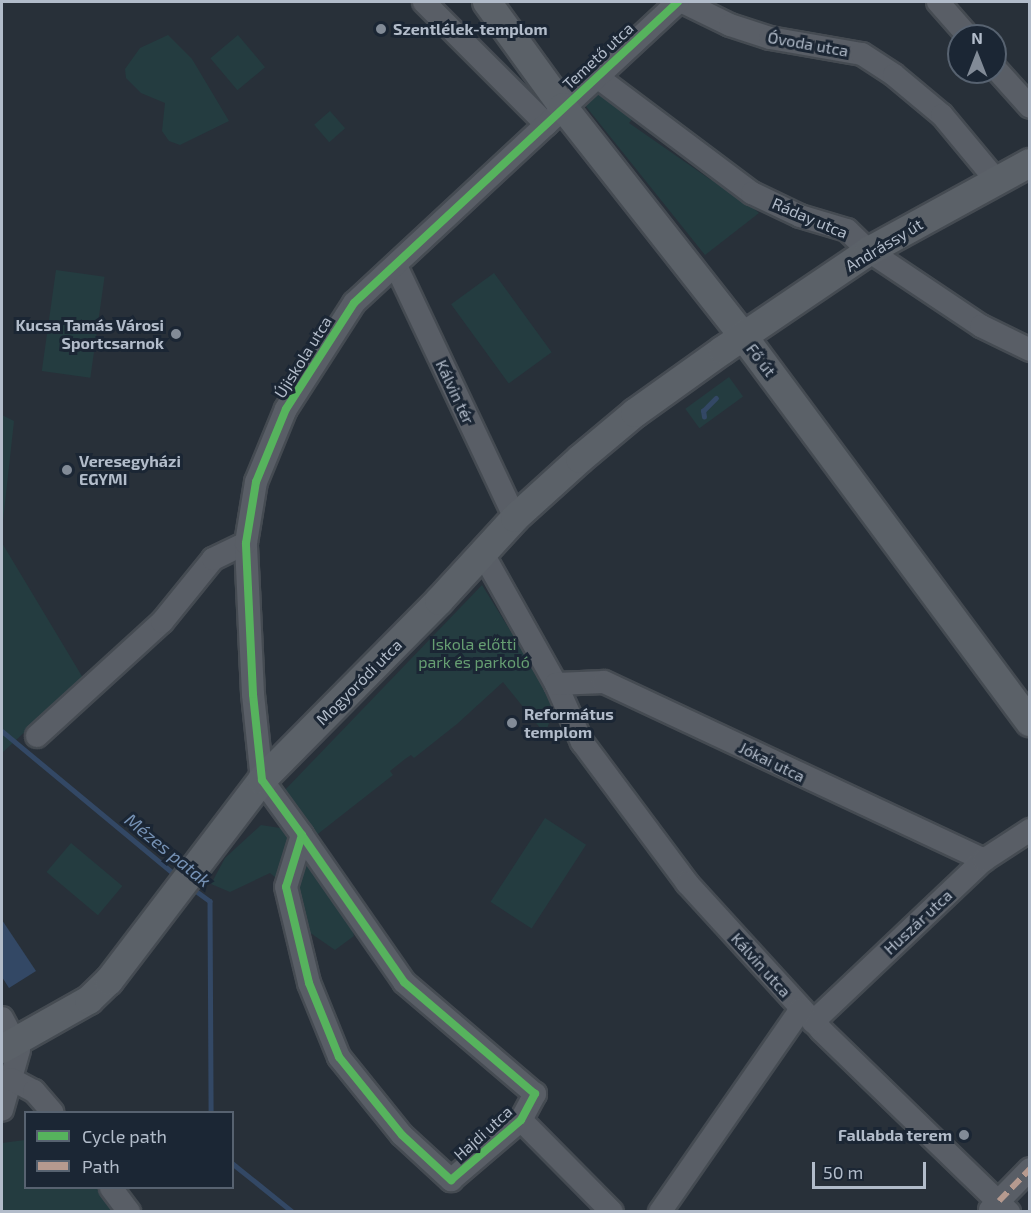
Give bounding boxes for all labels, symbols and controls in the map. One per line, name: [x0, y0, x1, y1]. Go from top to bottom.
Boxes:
place label: Szentlélek-templom: [393, 19, 548, 39]
street label: Temető utca: [559, 19, 637, 93]
marker: Szentlélek-templom: [374, 22, 388, 36]
north arrow: [947, 24, 1007, 84]
street label: Óvoda utca: [766, 27, 850, 61]
text: N: [971, 28, 983, 47]
street label: Ráday utca: [769, 193, 851, 243]
street label: Andrássy út: [842, 214, 926, 276]
street label: Újiskola utca: [270, 313, 336, 401]
place label: Kucsa Tamás Városi Sportcsarnok: [15, 315, 164, 353]
marker: Kucsa Tamás Városi Sportcsarnok: [169, 327, 183, 341]
street label: Fő út: [742, 340, 780, 380]
street label: Kálvin tér: [432, 357, 478, 427]
place label: Veresegyházi EGYMI: [79, 451, 181, 489]
marker: Veresegyházi EGYMI: [60, 463, 74, 477]
park label: Iskola előtti park és parkoló: [418, 634, 530, 672]
street label: Mogyoródi utca: [312, 635, 406, 729]
place label: Református templom: [524, 704, 614, 742]
marker: Református templom: [505, 716, 519, 730]
street label: Jókai utca: [736, 738, 808, 786]
water label: Mézes patak: [121, 809, 215, 891]
street label: Huszár utca: [880, 885, 956, 959]
street label: Kálvin utca: [727, 929, 795, 1001]
street label: Hajdi utca: [450, 1102, 516, 1164]
legend: [24, 1111, 234, 1189]
text: Cycle path: [82, 1125, 167, 1147]
place label: Fallabda terem: [838, 1125, 952, 1145]
marker: Fallabda terem: [957, 1128, 971, 1142]
scale bar: [815, 1150, 929, 1188]
text: Path: [82, 1155, 120, 1177]
text: 50 m: [823, 1161, 863, 1183]

